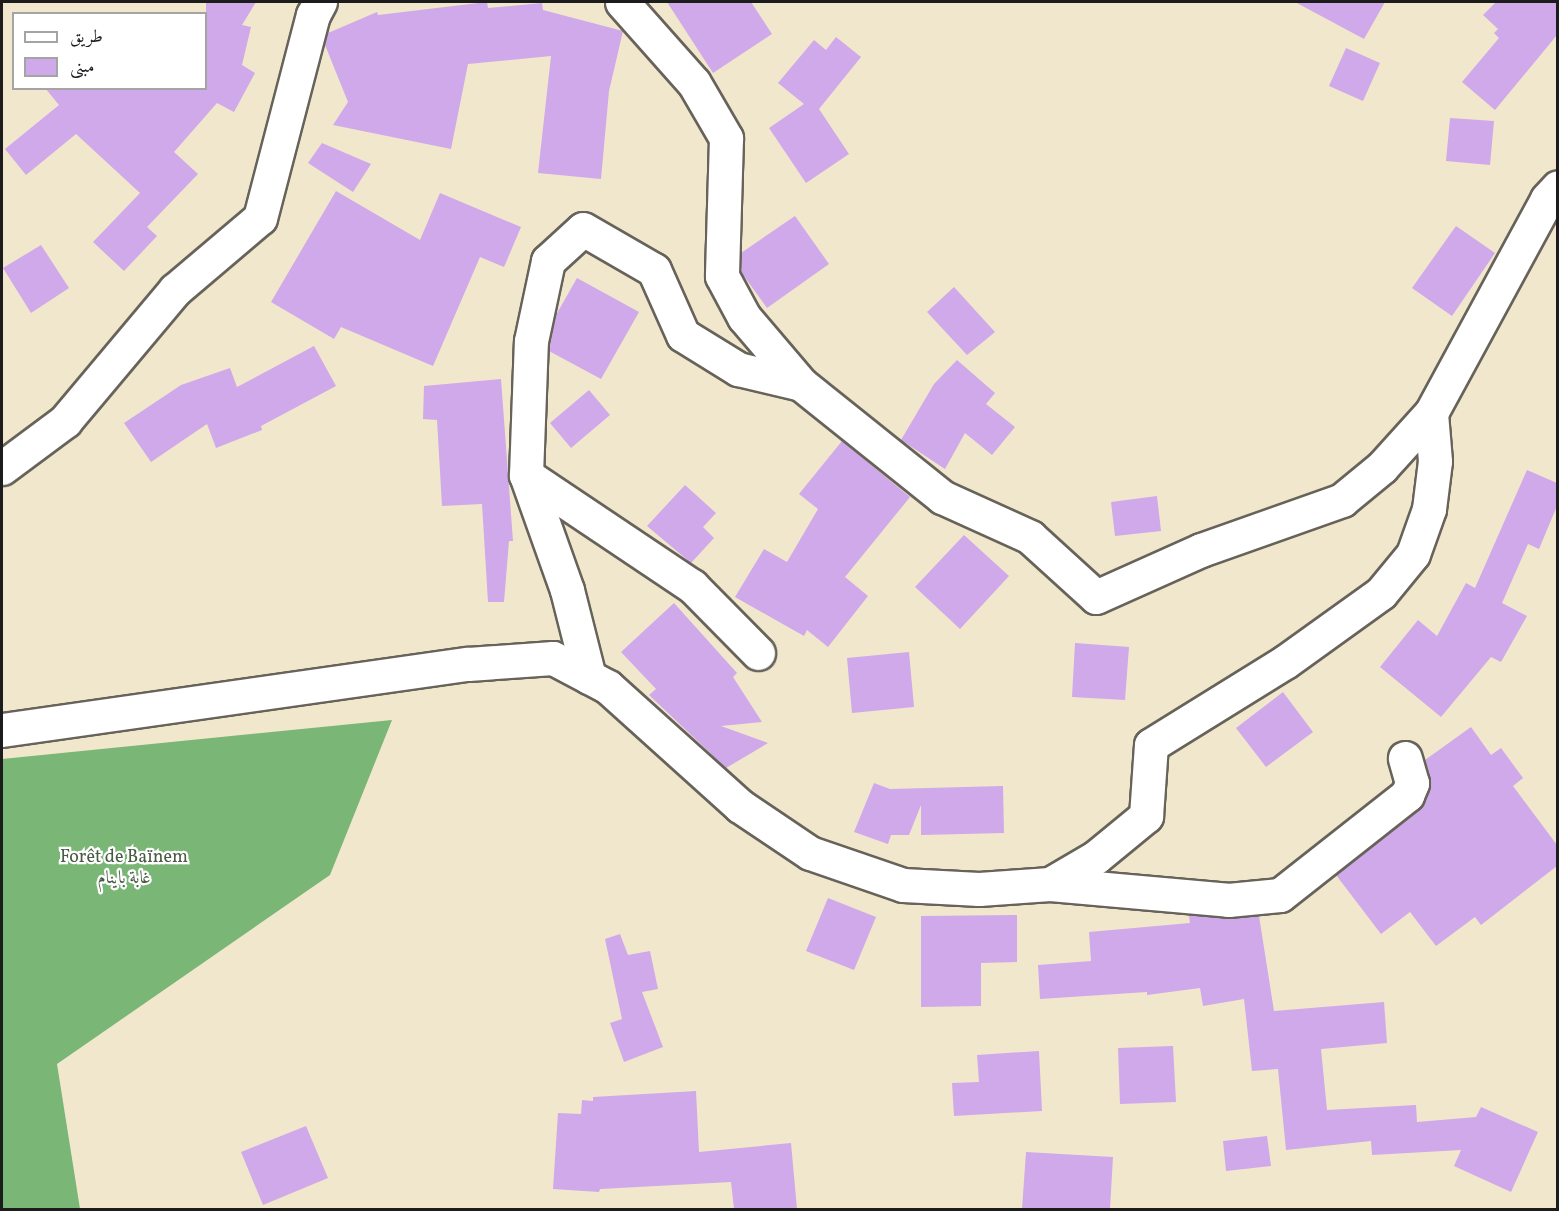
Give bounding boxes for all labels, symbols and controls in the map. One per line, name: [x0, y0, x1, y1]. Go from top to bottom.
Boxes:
legend: [12, 12, 207, 90]
text: طريق: [70, 25, 103, 50]
text: مبنى: [70, 55, 95, 80]
park label: Forêt de Baïnem غابة باينام: [60, 848, 188, 890]

